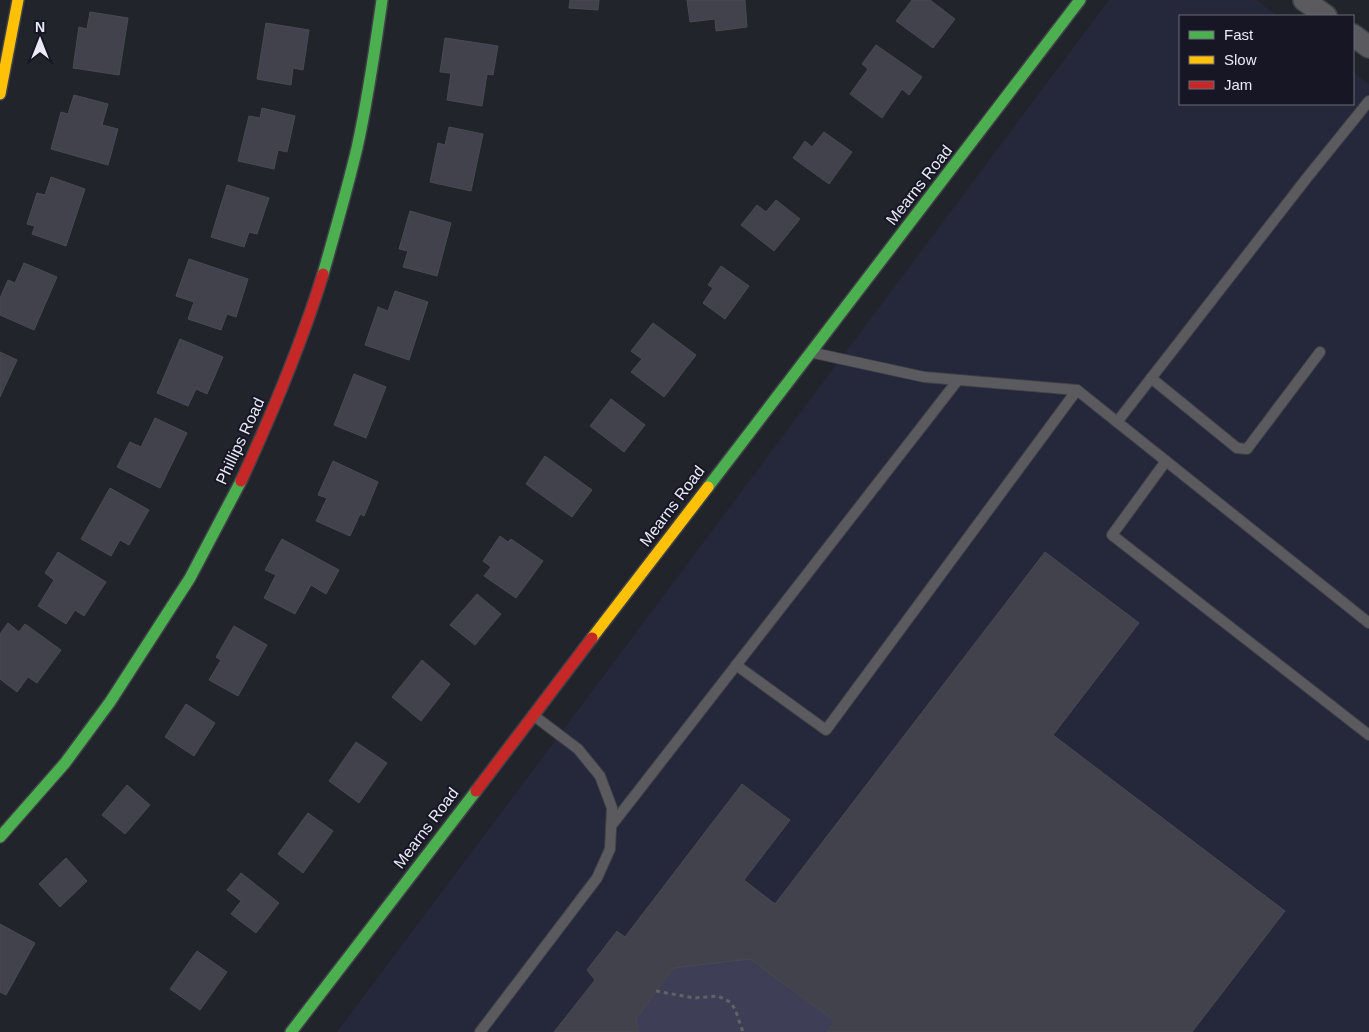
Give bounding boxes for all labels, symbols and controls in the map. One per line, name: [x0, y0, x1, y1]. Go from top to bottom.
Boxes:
north arrow: [15, 15, 65, 65]
legend: [1179, 15, 1354, 105]
text: N: [35, 19, 45, 35]
text: Fast: [1224, 26, 1254, 43]
text: Slow: [1224, 51, 1257, 68]
text: Jam: [1224, 76, 1252, 93]
street label: Mearns Road: [883, 142, 955, 228]
street label: Phillips Road: [213, 395, 267, 487]
street label: Mearns Road: [636, 463, 708, 549]
street label: Mearns Road: [390, 785, 462, 871]

